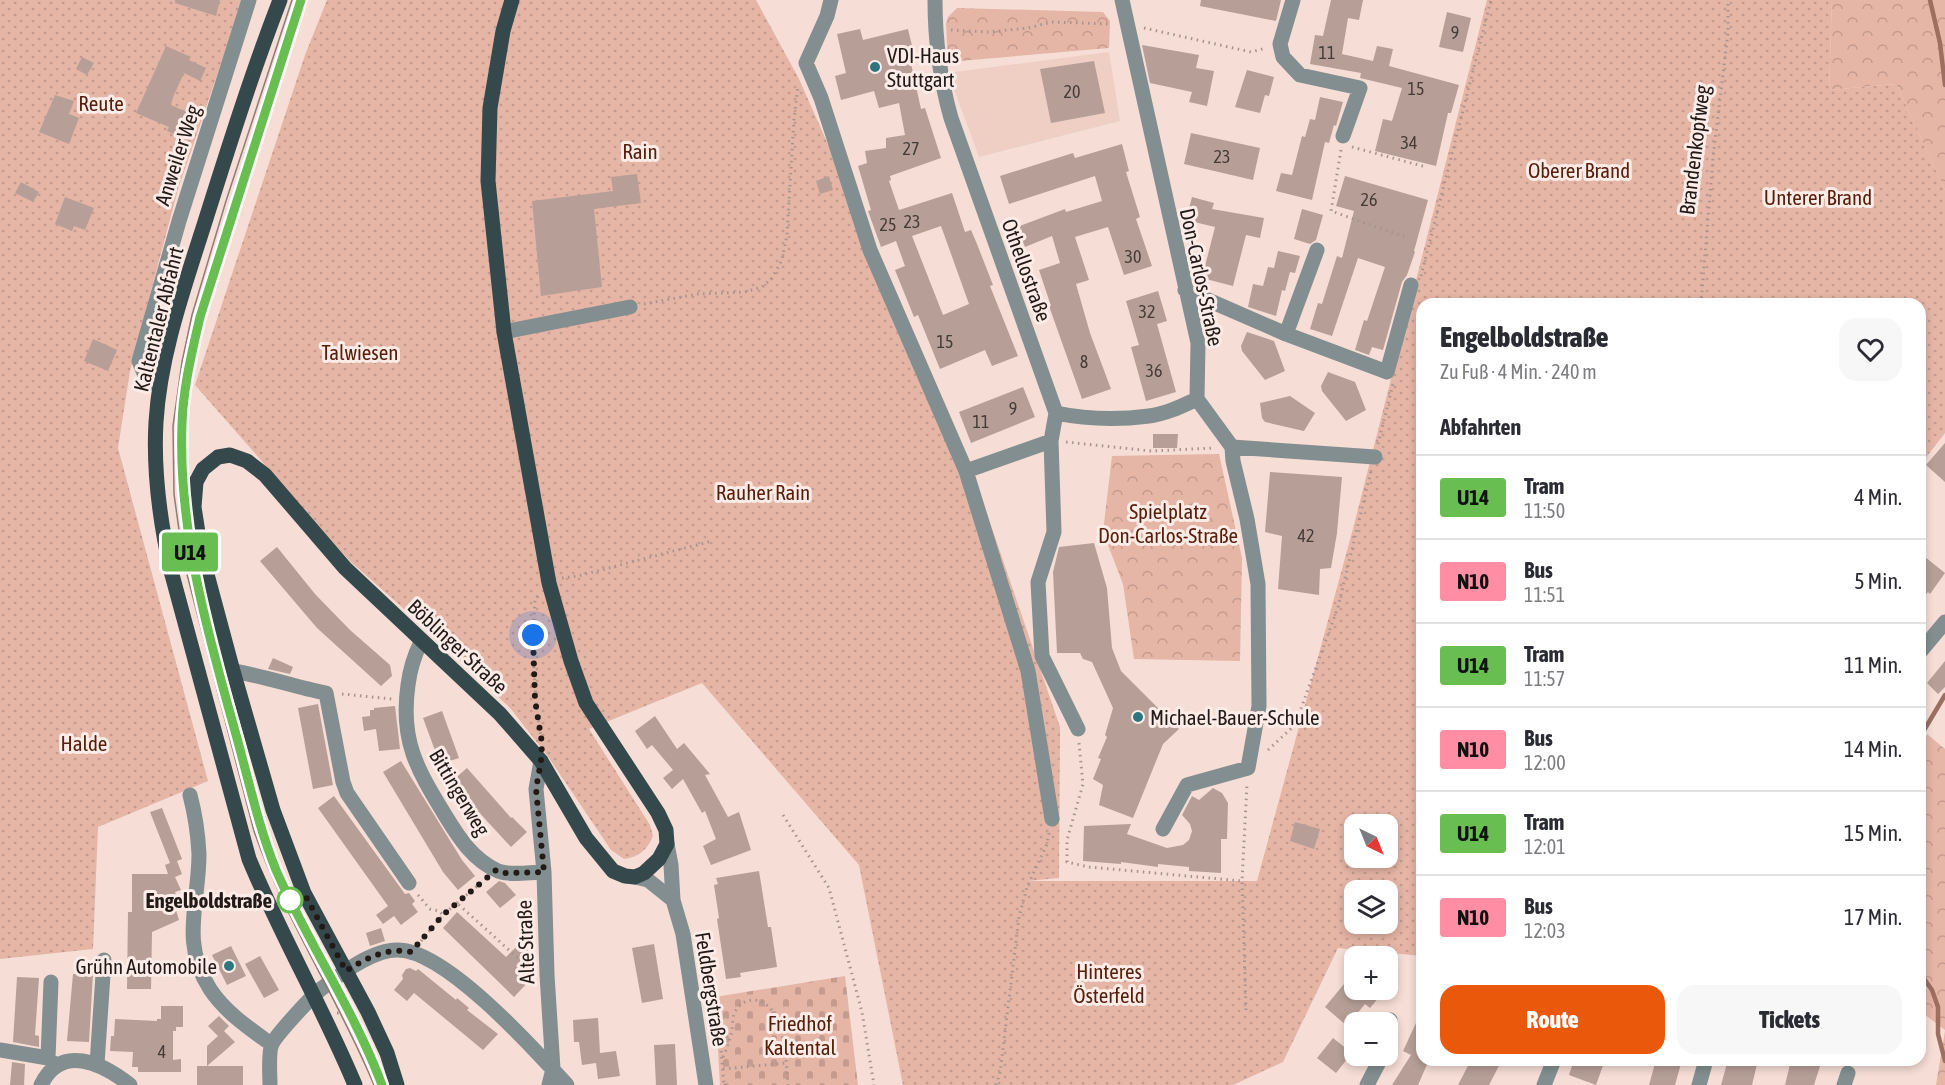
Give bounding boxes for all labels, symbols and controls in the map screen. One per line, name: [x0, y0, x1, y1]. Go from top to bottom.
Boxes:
house number: 9: [1451, 22, 1459, 43]
house number: 11: [1319, 42, 1335, 63]
place label: VDI-Haus Stuttgart: [887, 43, 959, 91]
marker: VDI-Haus Stuttgart: [868, 60, 882, 74]
house number: 15: [1408, 78, 1424, 99]
house number: 20: [1064, 81, 1080, 102]
street label: Brandenkopfweg: [1674, 84, 1714, 216]
park label: Reute: [78, 91, 124, 115]
street label: Anweiler Weg: [149, 102, 205, 208]
house number: 34: [1401, 132, 1417, 153]
house number: 27: [903, 138, 919, 159]
park label: Rain: [622, 139, 658, 163]
house number: 23: [1214, 146, 1230, 167]
park label: Oberer Brand: [1528, 158, 1630, 182]
park label: Unterer Brand: [1764, 185, 1872, 209]
house number: 26: [1361, 189, 1377, 210]
street label: Don-Carlos-Straße: [1176, 206, 1228, 348]
house number: 23: [904, 211, 920, 232]
house number: 25: [880, 214, 896, 235]
street label: Othellostraße: [997, 216, 1057, 324]
street label: Kaltentaler Abfahrt: [128, 244, 188, 394]
house number: 30: [1125, 246, 1141, 267]
house number: 32: [1139, 301, 1155, 322]
button: heart: [1839, 318, 1902, 381]
text: Engelboldstraße: [1440, 321, 1609, 353]
house number: 15: [937, 331, 953, 352]
park label: Talwiesen: [322, 340, 398, 364]
house number: 8: [1080, 351, 1088, 372]
house number: 36: [1146, 360, 1162, 381]
text: Zu Fuß · 4 Min. · 240 m: [1440, 360, 1597, 383]
house number: 9: [1009, 398, 1017, 419]
house number: 11: [973, 411, 989, 432]
text: Abfahrten: [1440, 414, 1521, 440]
text: Tram: [1524, 473, 1564, 499]
park label: Rauher Rain: [716, 480, 810, 504]
text: 4 Min.: [1854, 484, 1902, 510]
text: U14: [1457, 485, 1489, 509]
park label: Spielplatz Don-Carlos-Straße: [1098, 499, 1238, 547]
text: 11:50: [1524, 499, 1565, 522]
house number: 42: [1298, 525, 1314, 546]
line badge: U14: [156, 532, 225, 572]
text: U14: [174, 540, 206, 564]
text: Bus: [1524, 557, 1553, 583]
text: 5 Min.: [1854, 568, 1902, 594]
text: N10: [1457, 569, 1489, 593]
text: 11:51: [1524, 583, 1565, 606]
street label: Böblinger Straße: [403, 594, 513, 698]
your location: [518, 620, 548, 650]
text: Tram: [1524, 641, 1564, 667]
text: 11 Min.: [1844, 652, 1902, 678]
text: U14: [1457, 653, 1489, 677]
text: 11:57: [1524, 667, 1565, 690]
place label: Michael-Bauer-Schule: [1150, 705, 1320, 729]
marker: Michael-Bauer-Schule: [1131, 710, 1145, 724]
text: Bus: [1524, 725, 1553, 751]
park label: Halde: [61, 731, 107, 755]
text: 14 Min.: [1844, 736, 1902, 762]
text: N10: [1457, 737, 1489, 761]
street label: Bittingerweg: [425, 744, 495, 840]
text: 12:00: [1524, 751, 1566, 774]
text: Tram: [1524, 809, 1564, 835]
north arrow: [1344, 814, 1398, 868]
map controls: [1344, 814, 1398, 1066]
text: 15 Min.: [1844, 820, 1902, 846]
text: U14: [1457, 821, 1489, 845]
text: 12:01: [1524, 835, 1566, 858]
button: layers: [1344, 880, 1398, 934]
marker: Engelboldstraße: [277, 887, 303, 913]
place label: Engelboldstraße: [146, 888, 272, 912]
text: Bus: [1524, 893, 1553, 919]
street label: Alte Straße: [512, 900, 538, 984]
text: 17 Min.: [1844, 904, 1902, 930]
text: N10: [1457, 905, 1489, 929]
text: 12:03: [1524, 919, 1566, 942]
street label: Feldbergstraße: [691, 930, 733, 1048]
button: +: [1344, 946, 1398, 1000]
place label: Grühn Automobile: [75, 954, 217, 978]
marker: Grühn Automobile: [222, 959, 236, 973]
park label: Hinteres Österfeld: [1073, 959, 1145, 1007]
button: Route: [1440, 985, 1665, 1054]
button: Tickets: [1677, 985, 1902, 1054]
park label: Friedhof Kaltental: [764, 1011, 836, 1059]
button: −: [1344, 1012, 1398, 1066]
house number: 4: [158, 1041, 166, 1062]

